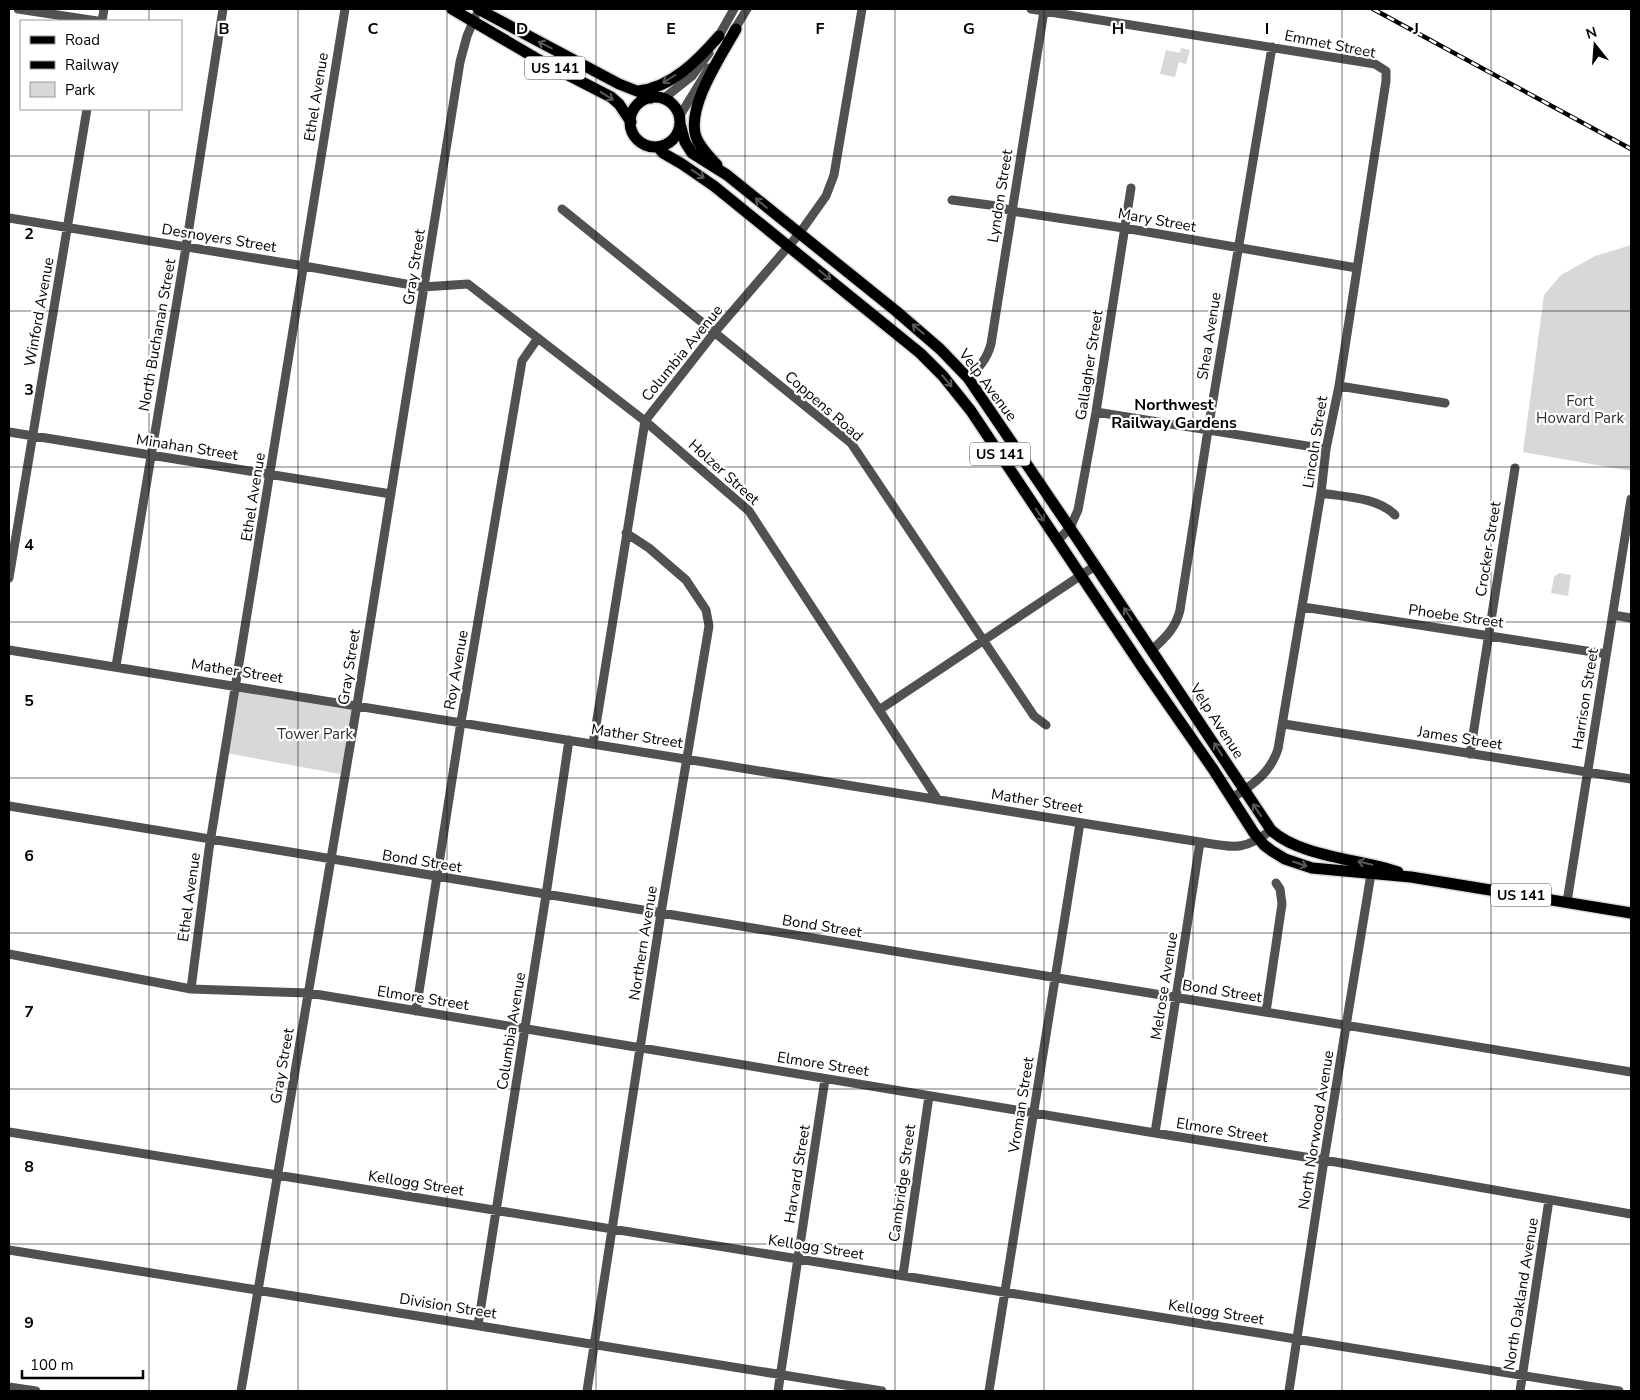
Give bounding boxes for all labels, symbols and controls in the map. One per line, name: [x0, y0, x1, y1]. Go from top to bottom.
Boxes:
text: B: [218, 18, 230, 40]
text: C: [368, 18, 379, 40]
text: D: [516, 18, 528, 40]
text: E: [666, 18, 676, 40]
text: F: [816, 18, 825, 40]
text: G: [963, 18, 975, 40]
text: H: [1112, 18, 1124, 40]
text: I: [1265, 18, 1269, 40]
text: J: [1412, 18, 1419, 40]
legend: [20, 20, 182, 110]
north arrow: [1570, 20, 1620, 70]
text: N: [1584, 22, 1599, 44]
street label: Emmet Street: [1283, 25, 1378, 63]
text: Road: [65, 30, 100, 50]
one-way arrow: [538, 40, 553, 49]
street label: Ethel Avenue: [299, 51, 333, 143]
text: Railway: [65, 55, 119, 75]
road number: US 141: [525, 56, 585, 80]
one-way arrow: [663, 75, 677, 85]
text: Park: [65, 80, 95, 100]
one-way arrow: [600, 91, 614, 101]
street label: Lyndon Street: [983, 147, 1017, 244]
one-way arrow: [690, 169, 704, 179]
one-way arrow: [755, 197, 768, 208]
street label: Mary Street: [1116, 203, 1198, 237]
street label: Desnoyers Street: [160, 219, 279, 257]
text: 2: [24, 223, 34, 245]
street label: Gray Street: [398, 227, 430, 306]
street label: Winford Avenue: [20, 256, 58, 368]
street label: North Buchanan Street: [134, 256, 180, 413]
one-way arrow: [818, 270, 831, 281]
street label: Shea Avenue: [1192, 291, 1226, 381]
street label: Columbia Avenue: [637, 301, 727, 405]
street label: Gallagher Street: [1070, 308, 1108, 421]
one-way arrow: [912, 323, 925, 334]
street label: Velp Avenue: [954, 344, 1022, 425]
street label: Coppens Road: [781, 366, 867, 446]
one-way arrow: [942, 375, 953, 388]
text: 3: [24, 379, 34, 401]
park label: Fort Howard Park: [1536, 391, 1624, 428]
district label: Northwest Railway Gardens: [1111, 394, 1237, 434]
street label: Lincoln Street: [1298, 394, 1332, 490]
street label: Minahan Street: [135, 429, 240, 465]
street label: Holzer Street: [684, 435, 764, 510]
road number: US 141: [970, 442, 1030, 466]
street label: Ethel Avenue: [236, 451, 270, 543]
street label: Crocker Street: [1471, 499, 1506, 598]
one-way arrow: [1036, 507, 1046, 521]
text: 4: [24, 534, 34, 556]
street label: Phoebe Street: [1407, 599, 1506, 633]
one-way arrow: [1123, 607, 1133, 621]
street label: Gray Street: [333, 627, 365, 706]
street label: Roy Avenue: [439, 629, 473, 711]
street label: Harrison Street: [1567, 646, 1603, 751]
street label: Mather Street: [190, 654, 285, 688]
street label: Velp Avenue: [1185, 679, 1249, 762]
text: 5: [24, 690, 34, 712]
street label: Mather Street: [590, 719, 685, 753]
street label: James Street: [1415, 721, 1505, 755]
park label: Tower Park: [277, 724, 353, 744]
one-way arrow: [1212, 743, 1222, 757]
street label: Mather Street: [990, 784, 1085, 818]
one-way arrow: [1252, 803, 1262, 817]
text: 6: [24, 845, 34, 867]
street label: Bond Street: [381, 845, 464, 877]
street label: Ethel Avenue: [173, 851, 205, 943]
one-way arrow: [1357, 858, 1373, 867]
one-way arrow: [1292, 860, 1307, 869]
street label: Northern Avenue: [624, 884, 662, 1002]
road number: US 141: [1491, 884, 1551, 906]
street label: Bond Street: [781, 910, 864, 942]
street label: Melrose Avenue: [1146, 931, 1182, 1041]
street label: Columbia Avenue: [492, 971, 530, 1091]
street label: Bond Street: [1181, 975, 1264, 1007]
street label: Elmore Street: [376, 981, 471, 1015]
text: 7: [24, 1001, 34, 1023]
street label: Gray Street: [266, 1026, 299, 1105]
street label: Elmore Street: [776, 1047, 871, 1081]
street label: North Norwood Avenue: [1294, 1049, 1338, 1211]
street label: Vroman Street: [1003, 1055, 1039, 1156]
street label: Elmore Street: [1175, 1113, 1270, 1147]
street label: Cambridge Street: [884, 1122, 920, 1243]
street label: Harvard Street: [779, 1123, 815, 1225]
text: 8: [24, 1156, 34, 1178]
street label: Kellogg Street: [367, 1166, 466, 1201]
street label: North Oakland Avenue: [1499, 1216, 1543, 1372]
street label: Kellogg Street: [767, 1230, 866, 1265]
street label: Division Street: [398, 1288, 499, 1324]
street label: Kellogg Street: [1167, 1295, 1266, 1330]
text: 9: [24, 1312, 34, 1334]
scale bar: [22, 1348, 144, 1380]
text: 100 m: [30, 1355, 74, 1375]

